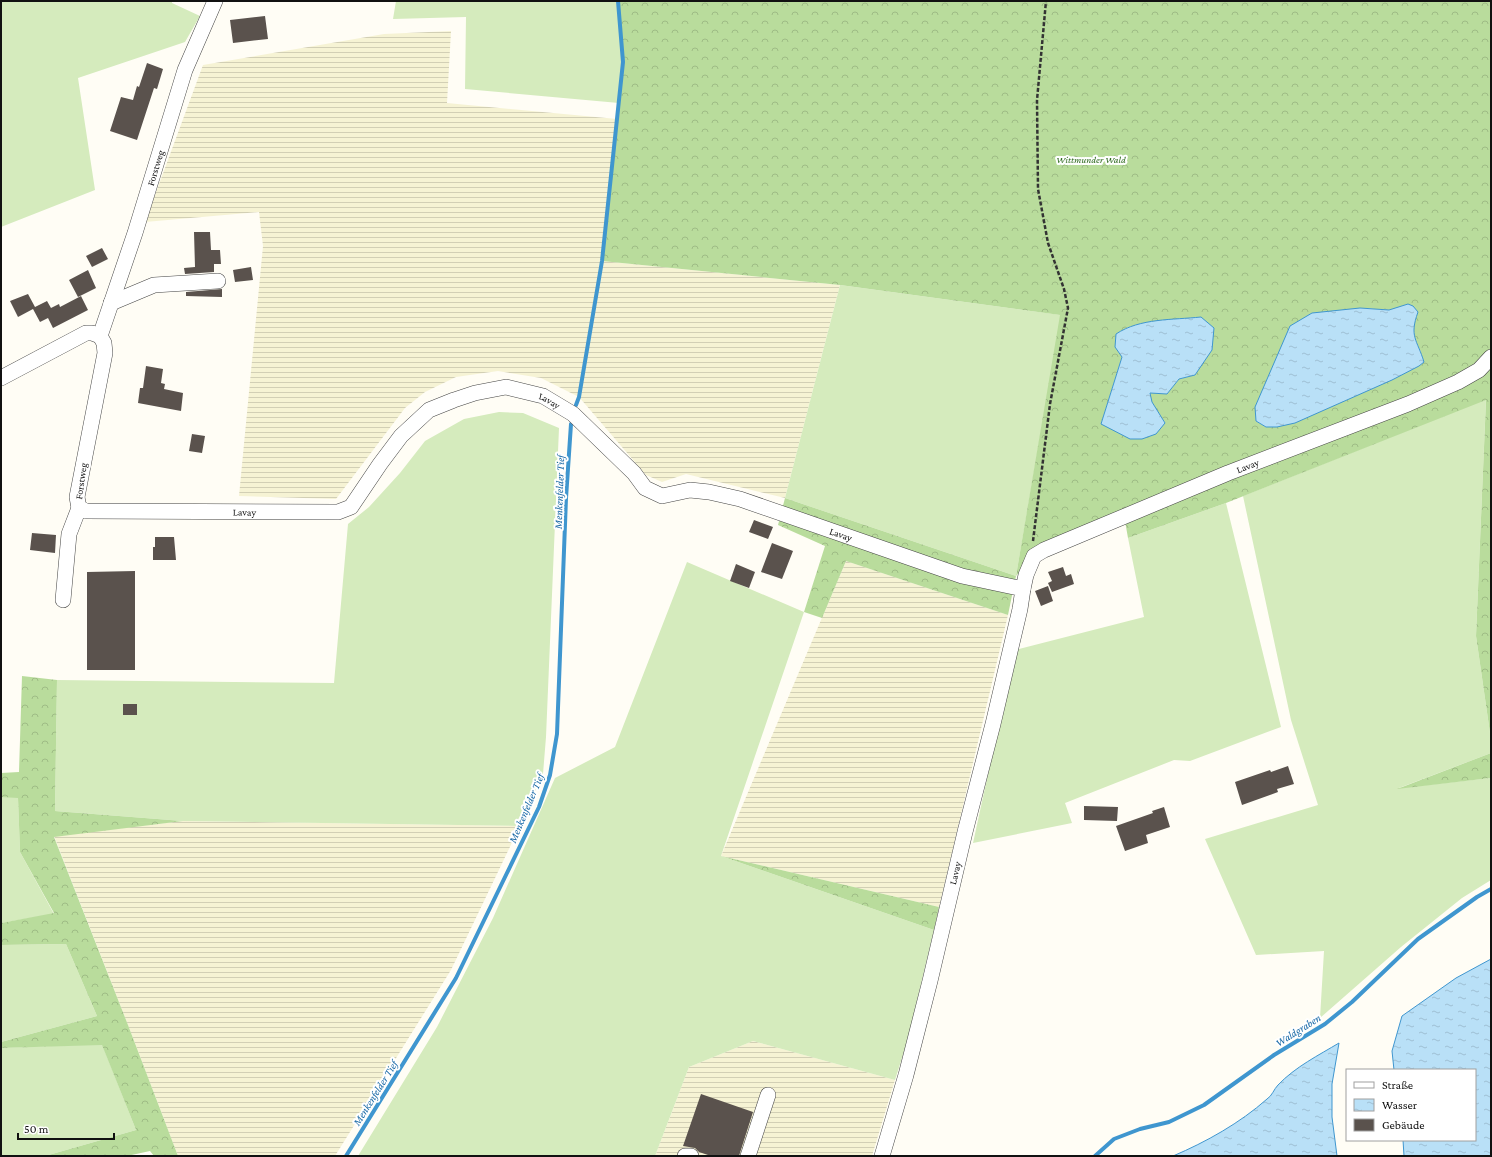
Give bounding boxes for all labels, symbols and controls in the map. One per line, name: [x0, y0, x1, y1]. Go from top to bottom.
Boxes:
street label: Forstweg: [144, 148, 166, 187]
park label: Wittmunder Wald: [1056, 154, 1126, 165]
street label: Lavay: [538, 390, 563, 411]
water label: Menkenfelder Tief: [552, 453, 567, 530]
street label: Lavay: [1235, 456, 1261, 475]
street label: Forstweg: [73, 462, 89, 500]
street label: Lavay: [233, 506, 256, 517]
street label: Lavay: [828, 525, 854, 543]
water label: Menkenfelder Tief: [506, 770, 548, 846]
street label: Lavay: [947, 860, 963, 886]
water label: Waldgraben: [1273, 1011, 1324, 1049]
water label: Menkenfelder Tief: [350, 1057, 402, 1129]
legend: [1346, 1069, 1476, 1141]
text: Straße: [1382, 1078, 1413, 1092]
text: Wasser: [1382, 1098, 1418, 1112]
scale bar: [18, 1115, 114, 1141]
text: Gebäude: [1382, 1118, 1424, 1132]
text: 50 m: [24, 1122, 49, 1136]

